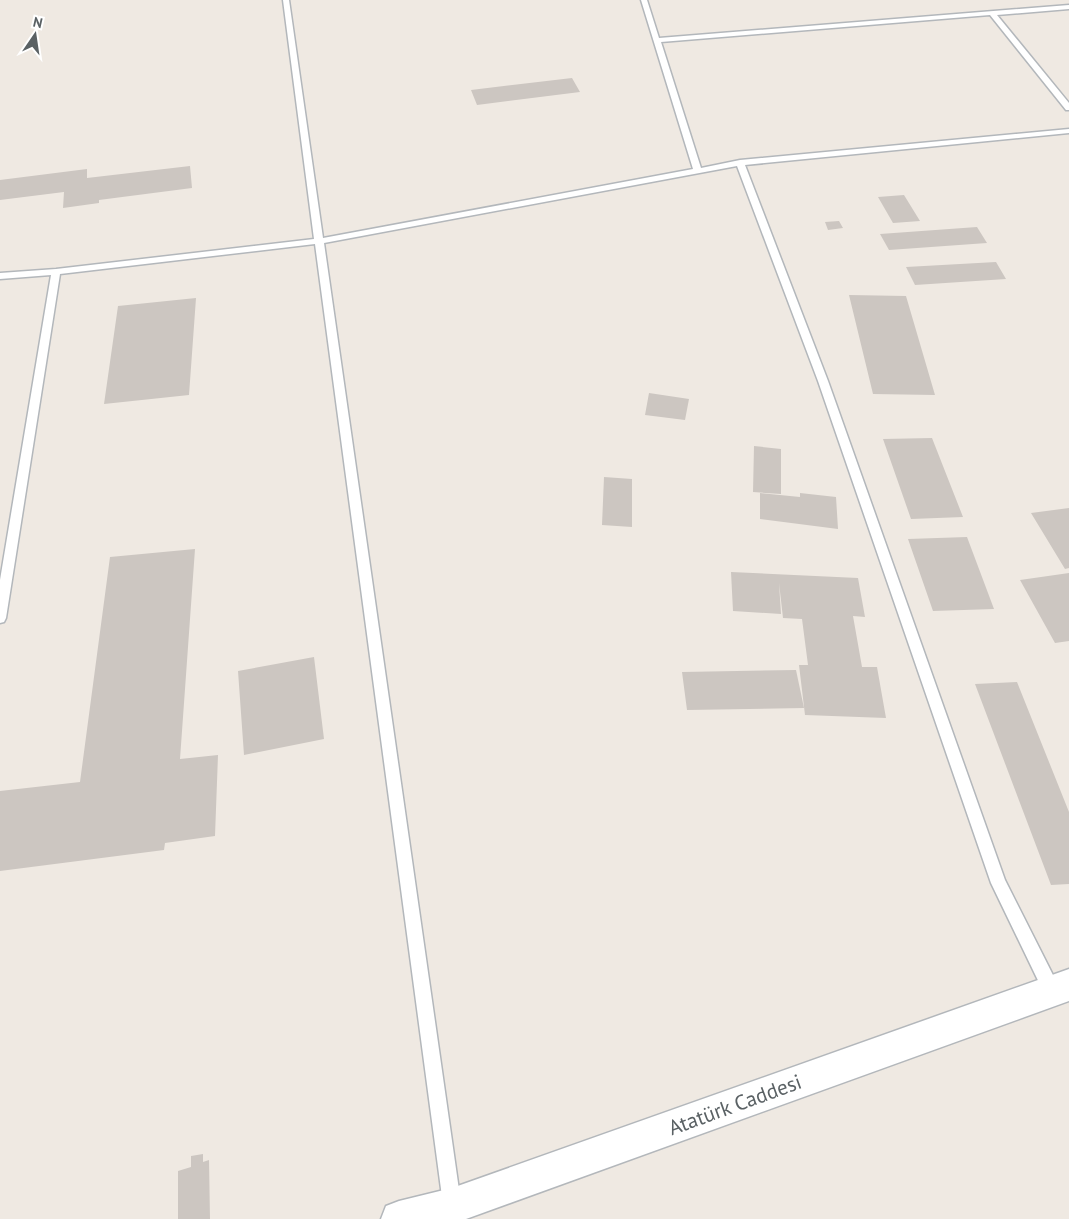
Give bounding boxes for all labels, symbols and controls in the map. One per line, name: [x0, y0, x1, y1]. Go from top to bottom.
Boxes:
north arrow: [10, 10, 60, 60]
text: N: [31, 13, 44, 32]
street label: Atatürk Caddesi: [664, 1068, 805, 1141]

